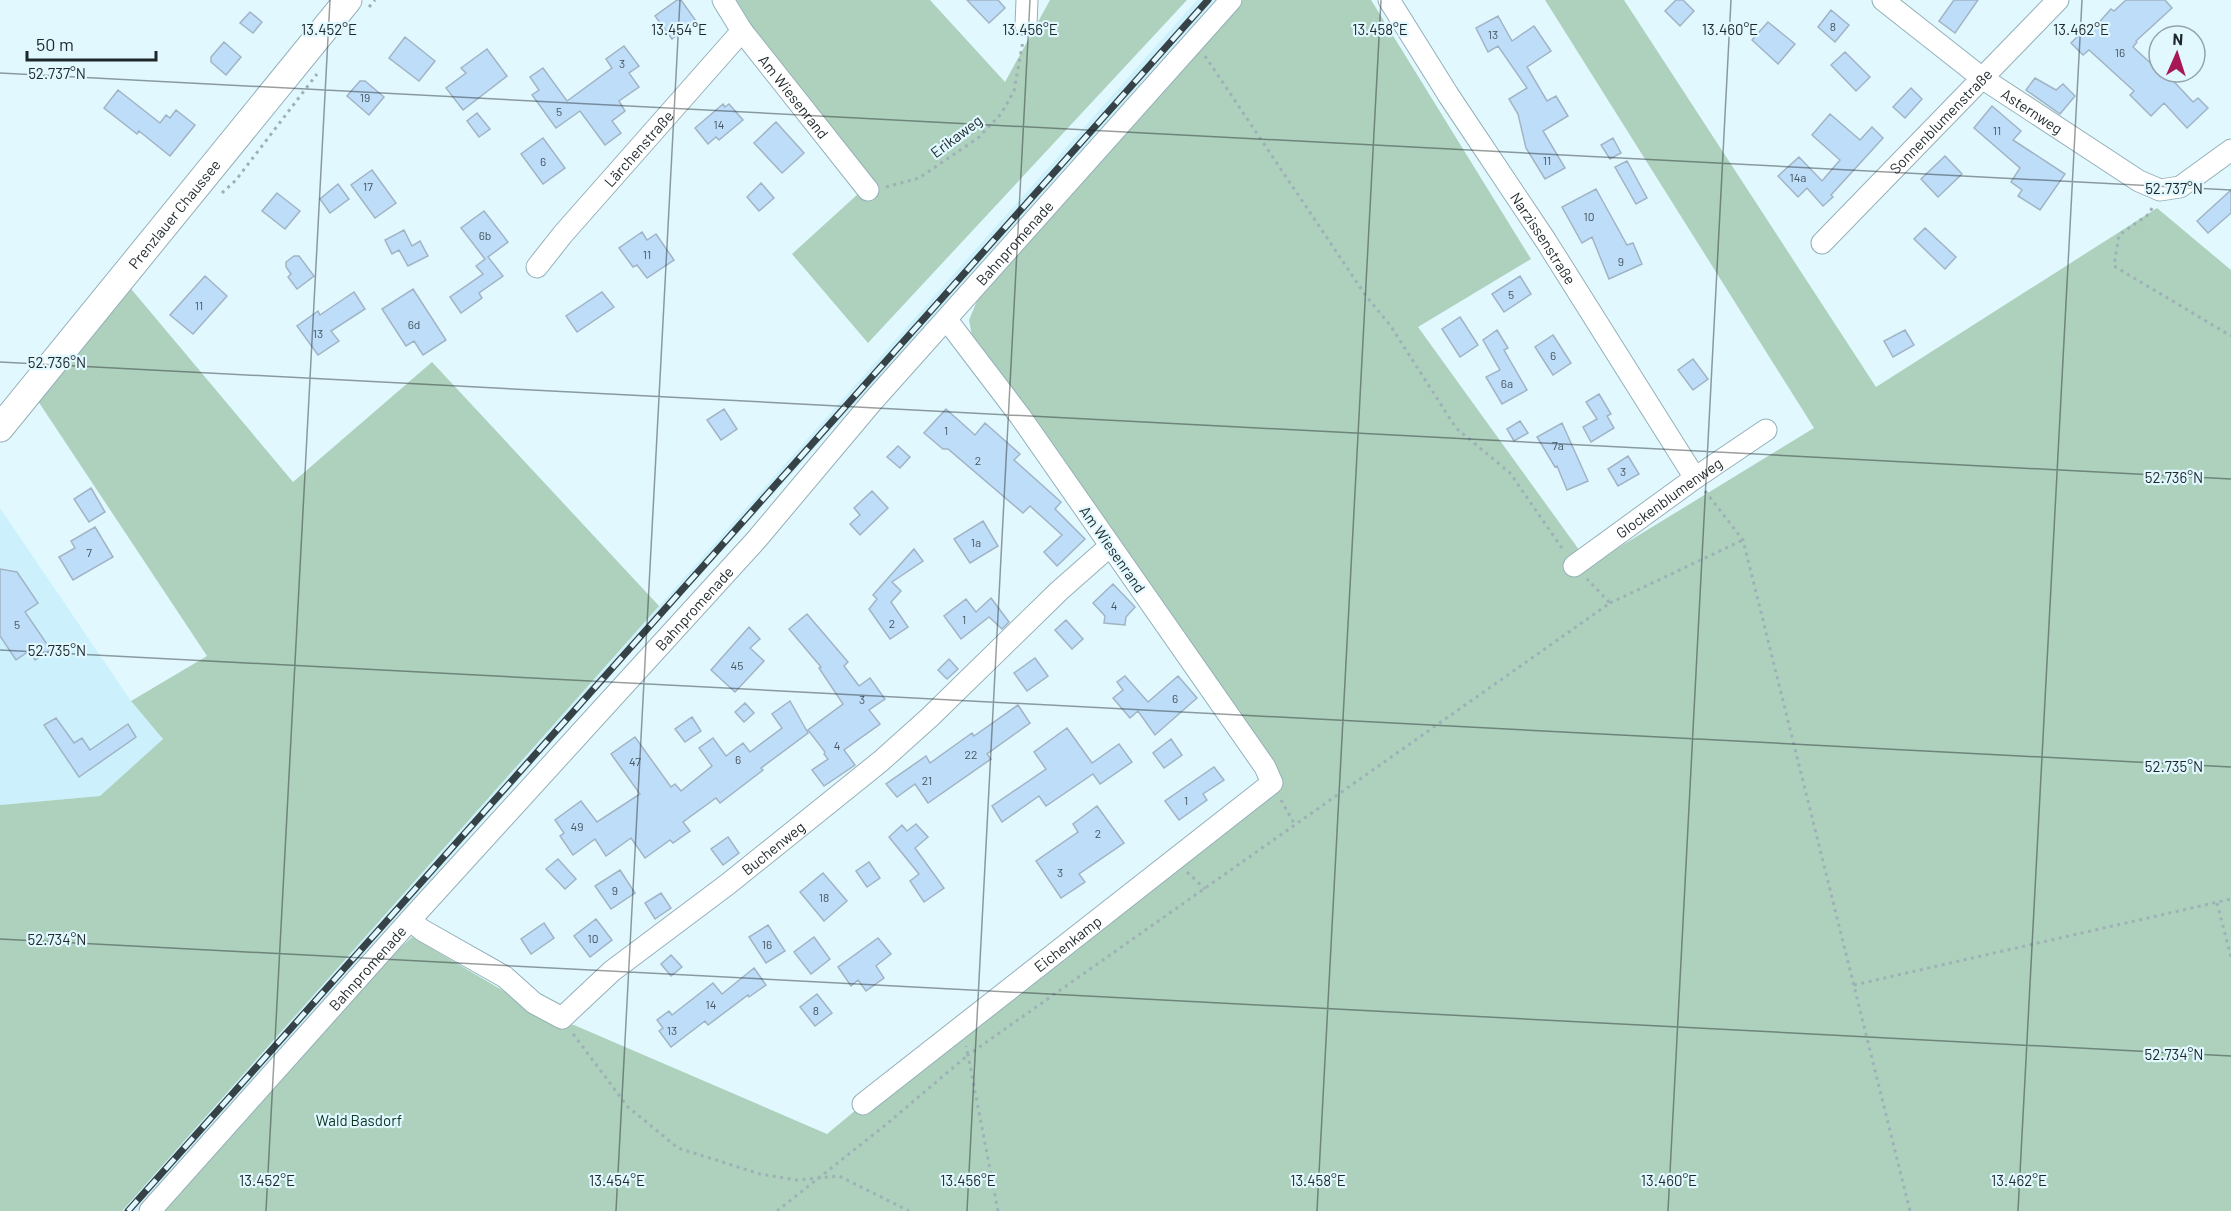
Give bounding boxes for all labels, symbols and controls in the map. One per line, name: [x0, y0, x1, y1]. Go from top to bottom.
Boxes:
house number: 8: [1830, 19, 1836, 33]
text: 13.452°E: [301, 20, 357, 38]
text: 13.454°E: [651, 20, 707, 38]
text: 13.456°E: [1002, 20, 1058, 38]
text: 13.458°E: [1352, 20, 1408, 38]
text: 13.460°E: [1702, 20, 1758, 38]
text: 13.462°E: [2053, 20, 2109, 38]
scale bar: [27, 24, 156, 62]
north arrow: [2147, 24, 2207, 84]
house number: 13: [1488, 27, 1498, 41]
text: N: [2172, 29, 2184, 48]
text: 50 m: [36, 33, 74, 55]
house number: 16: [2115, 45, 2125, 59]
street label: Am Wiesenrand: [755, 51, 833, 142]
house number: 3: [619, 56, 625, 70]
text: 52.737°N: [28, 64, 86, 82]
street label: Sonnenblumenstraße: [1885, 65, 1995, 177]
street label: Asternweg: [1998, 84, 2066, 138]
house number: 19: [360, 90, 370, 104]
house number: 5: [556, 104, 562, 118]
street label: Lärchenstraße: [600, 107, 677, 190]
street label: Erikaweg: [927, 111, 985, 161]
house number: 14: [714, 117, 724, 131]
house number: 11: [1993, 123, 2001, 137]
house number: 11: [1543, 153, 1551, 167]
house number: 6: [540, 154, 546, 168]
street label: Prenzlauer Chaussee: [124, 155, 224, 272]
house number: 14a: [1790, 170, 1806, 184]
house number: 17: [363, 179, 373, 193]
text: 52.737°N: [2145, 179, 2203, 197]
street label: Narzissenstraße: [1507, 189, 1580, 288]
street label: Bahnpromenade: [972, 197, 1057, 289]
house number: 10: [1584, 209, 1594, 223]
house number: 6b: [479, 228, 491, 242]
house number: 11: [643, 247, 651, 261]
house number: 9: [1618, 254, 1624, 268]
house number: 5: [1508, 287, 1514, 301]
house number: 11: [195, 298, 203, 312]
house number: 6d: [408, 317, 420, 331]
house number: 13: [313, 326, 323, 340]
house number: 6: [1550, 348, 1556, 362]
text: 52.736°N: [28, 353, 86, 371]
house number: 6a: [1501, 376, 1513, 390]
house number: 1: [944, 423, 948, 437]
house number: 7a: [1552, 438, 1564, 452]
house number: 2: [975, 453, 981, 467]
street label: Glockenblumenweg: [1612, 453, 1725, 542]
house number: 3: [1620, 464, 1626, 478]
text: 52.736°N: [2145, 468, 2203, 486]
street label: Am Wiesenrand: [1076, 502, 1150, 596]
house number: 1a: [971, 535, 981, 549]
house number: 7: [86, 545, 92, 559]
street label: Bahnpromenade: [651, 562, 737, 654]
house number: 4: [1111, 598, 1117, 612]
house number: 1: [962, 612, 966, 626]
house number: 2: [889, 616, 895, 630]
house number: 5: [14, 617, 20, 631]
text: 52.735°N: [28, 641, 86, 659]
house number: 45: [731, 658, 743, 672]
house number: 6: [1172, 691, 1178, 705]
house number: 3: [859, 692, 865, 706]
house number: 4: [834, 738, 840, 752]
house number: 22: [965, 747, 977, 761]
house number: 6: [735, 752, 741, 766]
house number: 47: [629, 754, 641, 768]
text: 52.735°N: [2145, 757, 2203, 775]
house number: 21: [922, 773, 932, 787]
house number: 1: [1184, 793, 1188, 807]
street label: Buchenweg: [738, 817, 808, 879]
house number: 49: [571, 819, 583, 833]
house number: 2: [1095, 826, 1101, 840]
house number: 3: [1057, 865, 1063, 879]
house number: 9: [612, 883, 618, 897]
house number: 18: [819, 890, 829, 904]
street label: Eichenkamp: [1030, 912, 1105, 975]
street label: Bahnpromenade: [325, 922, 410, 1014]
text: 52.734°N: [28, 930, 86, 948]
house number: 10: [588, 931, 598, 945]
house number: 16: [762, 937, 772, 951]
house number: 14: [706, 997, 716, 1011]
house number: 8: [813, 1003, 819, 1017]
house number: 13: [667, 1023, 677, 1037]
text: 52.734°N: [2145, 1045, 2203, 1063]
park label: Wald Basdorf: [316, 1111, 402, 1129]
text: 13.452°E: [239, 1171, 295, 1189]
text: 13.454°E: [589, 1171, 645, 1189]
text: 13.456°E: [940, 1171, 996, 1189]
text: 13.458°E: [1290, 1171, 1346, 1189]
text: 13.460°E: [1641, 1171, 1697, 1189]
text: 13.462°E: [1991, 1171, 2047, 1189]

